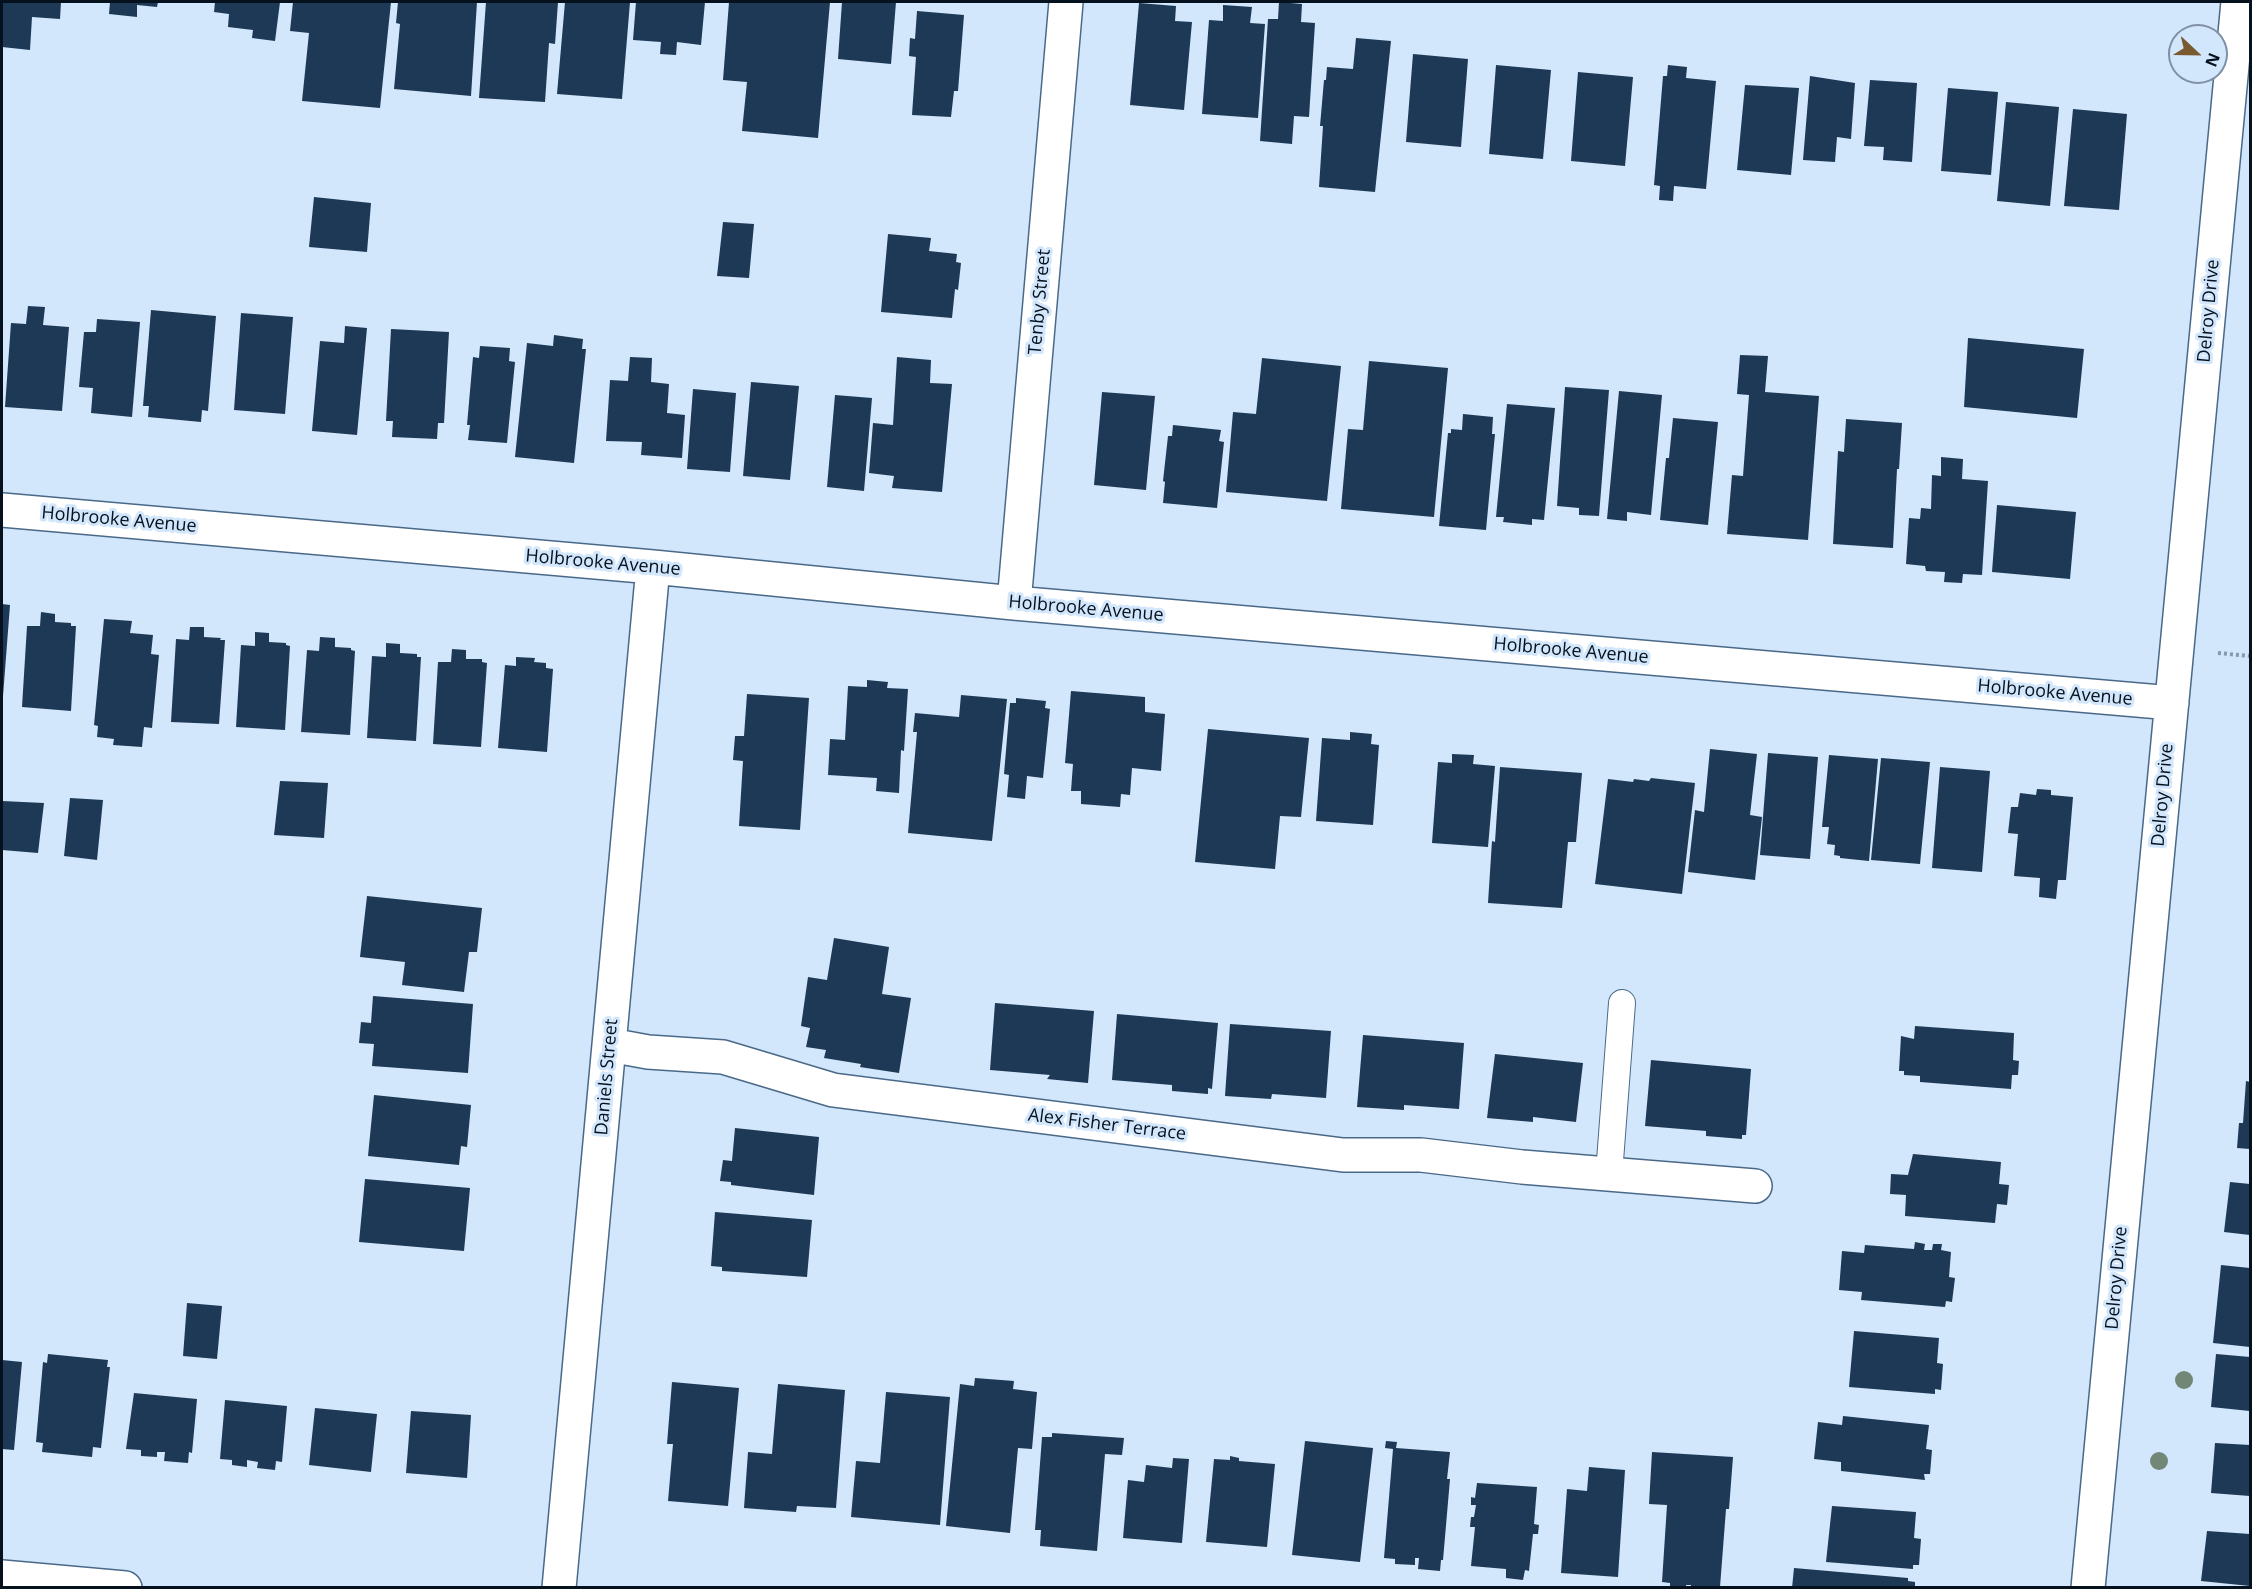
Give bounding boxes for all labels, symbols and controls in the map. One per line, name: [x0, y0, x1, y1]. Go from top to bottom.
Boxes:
north arrow: [2168, 24, 2228, 84]
text: N: [2200, 50, 2225, 70]
street label: Tenby Street: [1025, 248, 1055, 356]
street label: Delroy Drive: [2194, 258, 2224, 364]
street label: Holbrooke Avenue: [41, 502, 197, 538]
street label: Holbrooke Avenue: [525, 545, 681, 581]
street label: Holbrooke Avenue: [1008, 591, 1164, 627]
street label: Holbrooke Avenue: [1493, 633, 1649, 669]
street label: Holbrooke Avenue: [1977, 675, 2133, 711]
street label: Delroy Drive: [2148, 742, 2178, 848]
street label: Daniels Street: [591, 1018, 623, 1136]
street label: Alex Fisher Terrace: [1027, 1105, 1187, 1145]
street label: Delroy Drive: [2102, 1225, 2132, 1331]

